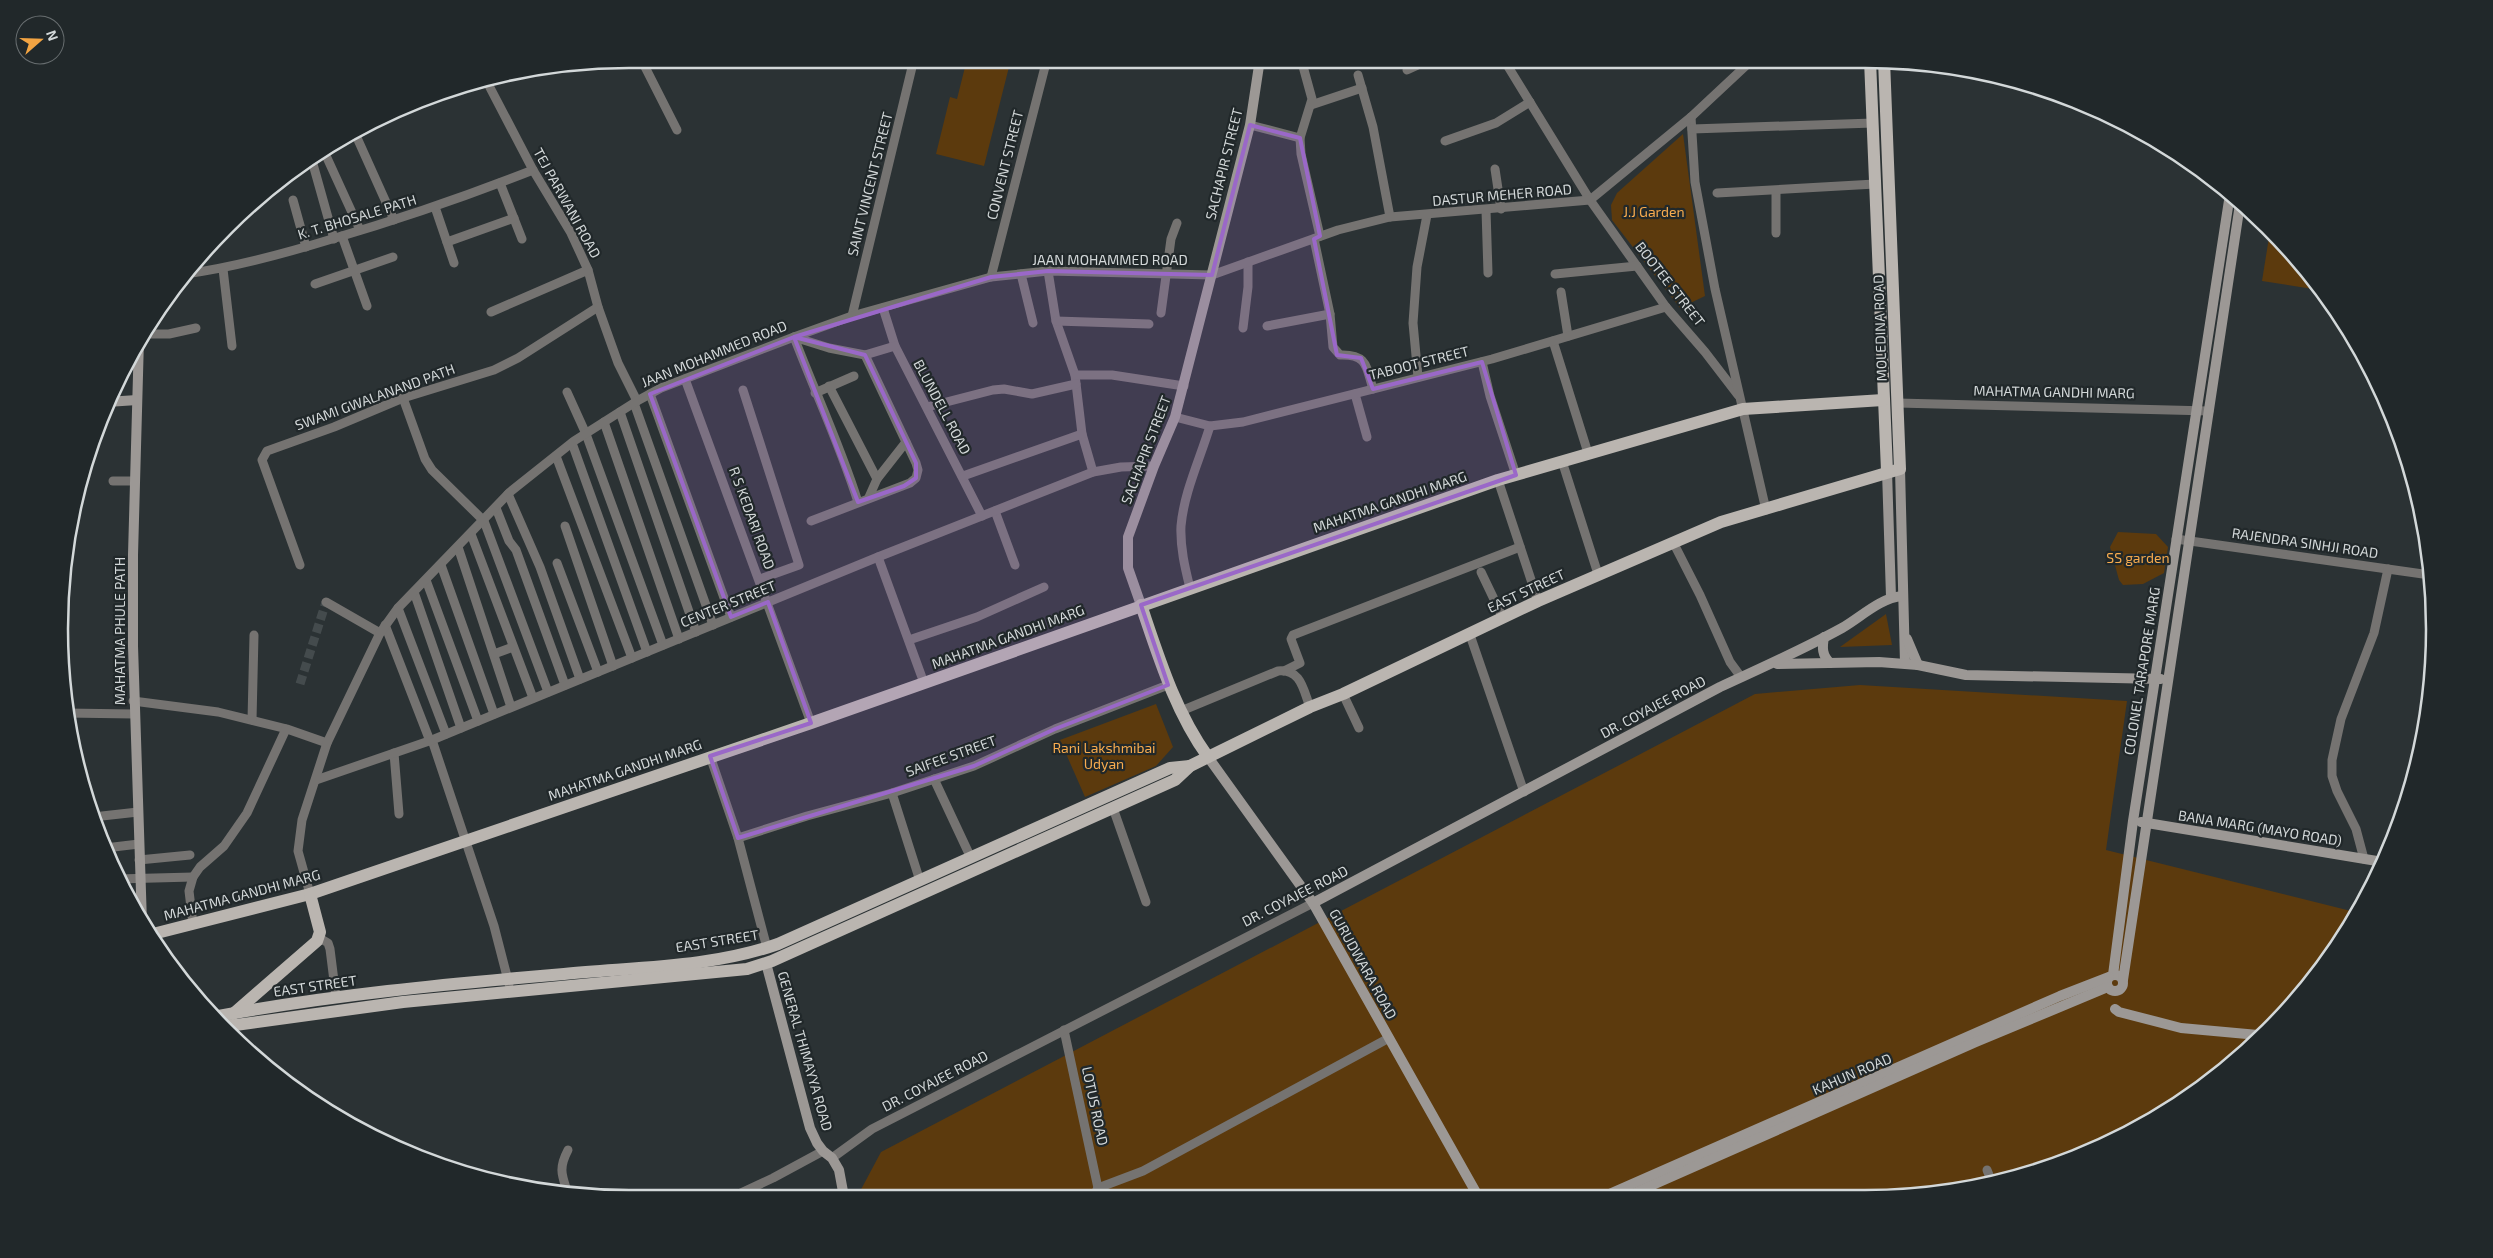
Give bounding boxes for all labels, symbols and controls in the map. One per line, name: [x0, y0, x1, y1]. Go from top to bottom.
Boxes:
north arrow: [15, 15, 65, 65]
text: N: [43, 28, 62, 43]
street label: SACHAPIR STREET: [1201, 106, 1246, 222]
street label: CONVENT STREET: [983, 108, 1026, 222]
street label: SAINT VINCENT STREET: [843, 110, 896, 258]
street label: TEJ PARWANI ROAD: [530, 145, 605, 261]
street label: DASTUR MEHER ROAD: [1431, 180, 1572, 209]
street label: K. T. BHOSALE PATH: [295, 190, 418, 243]
park label: J.J Garden: [1623, 203, 1685, 220]
street label: BOOTEE STREET: [1632, 238, 1709, 329]
street label: JAAN MOHAMMED ROAD: [1032, 251, 1188, 268]
street label: MOLEDINA ROAD: [1869, 274, 1890, 382]
street label: JAAN MOHAMMED ROAD: [638, 317, 789, 391]
street label: TABOOT STREET: [1367, 342, 1471, 383]
street label: BLUNDELL ROAD: [910, 356, 975, 457]
street label: SWAMI GWALANAND PATH: [293, 360, 457, 433]
street label: MAHATMA GANDHI MARG: [1973, 382, 2135, 401]
street label: SACHAPIR STREET: [1117, 393, 1174, 506]
street label: R S KEDARI ROAD: [726, 464, 779, 572]
street label: MAHATMA GANDHI MARG: [1311, 467, 1469, 536]
street label: RAJENDRA SINHJI ROAD: [2231, 524, 2379, 561]
park label: SS garden: [2106, 549, 2170, 566]
street label: MAHATMA PHULE PATH: [111, 557, 128, 705]
street label: EAST STREET: [1484, 565, 1567, 616]
street label: CENTER STREET: [677, 577, 778, 631]
street label: COLONEL TARAPORE MARG: [2120, 586, 2163, 756]
street label: MAHATMA GANDHI MARG: [929, 601, 1087, 672]
street label: DR. COYAJEE ROAD: [1597, 672, 1708, 741]
street label: SAIFEE STREET: [903, 731, 998, 780]
street label: MAHATMA GANDHI MARG: [546, 735, 704, 804]
park label: Rani Lakshmibai Udyan: [1052, 739, 1156, 772]
street label: BANA MARG (MAYO ROAD): [2177, 806, 2343, 849]
street label: DR. COYAJEE ROAD: [1239, 861, 1351, 930]
street label: MAHATMA GANDHI MARG: [162, 865, 322, 924]
street label: GURUDWARA ROAD: [1326, 906, 1401, 1022]
street label: EAST STREET: [674, 926, 760, 955]
street label: GENERAL THIMAYYA ROAD: [775, 969, 836, 1133]
street label: EAST STREET: [272, 971, 358, 1000]
street label: DR. COYAJEE ROAD: [879, 1046, 991, 1115]
street label: KAHUN ROAD: [1810, 1049, 1894, 1098]
street label: LOTUS ROAD: [1079, 1065, 1112, 1147]

